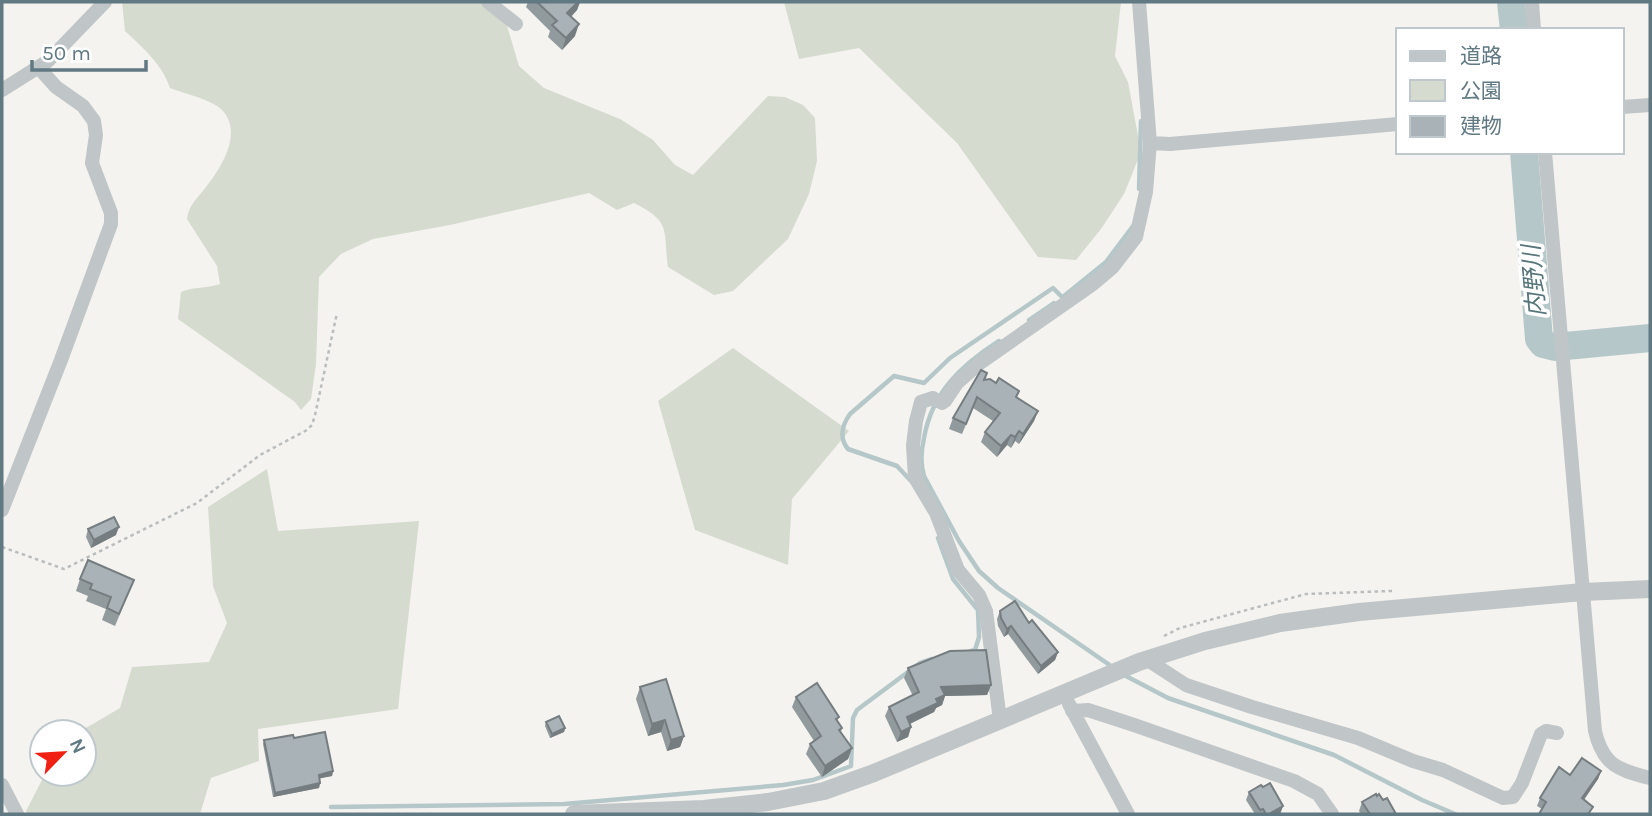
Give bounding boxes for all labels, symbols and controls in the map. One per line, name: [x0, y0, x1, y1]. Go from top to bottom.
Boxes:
scale bar: [32, 28, 145, 72]
legend: [1396, 28, 1624, 154]
text: 50 m: [42, 41, 91, 65]
text: 道路: [1460, 44, 1502, 68]
text: 公園: [1460, 79, 1502, 103]
text: 建物: [1460, 114, 1502, 138]
water label: 内野川: [1517, 241, 1551, 318]
north arrow: [28, 718, 98, 788]
text: N: [65, 735, 90, 757]

